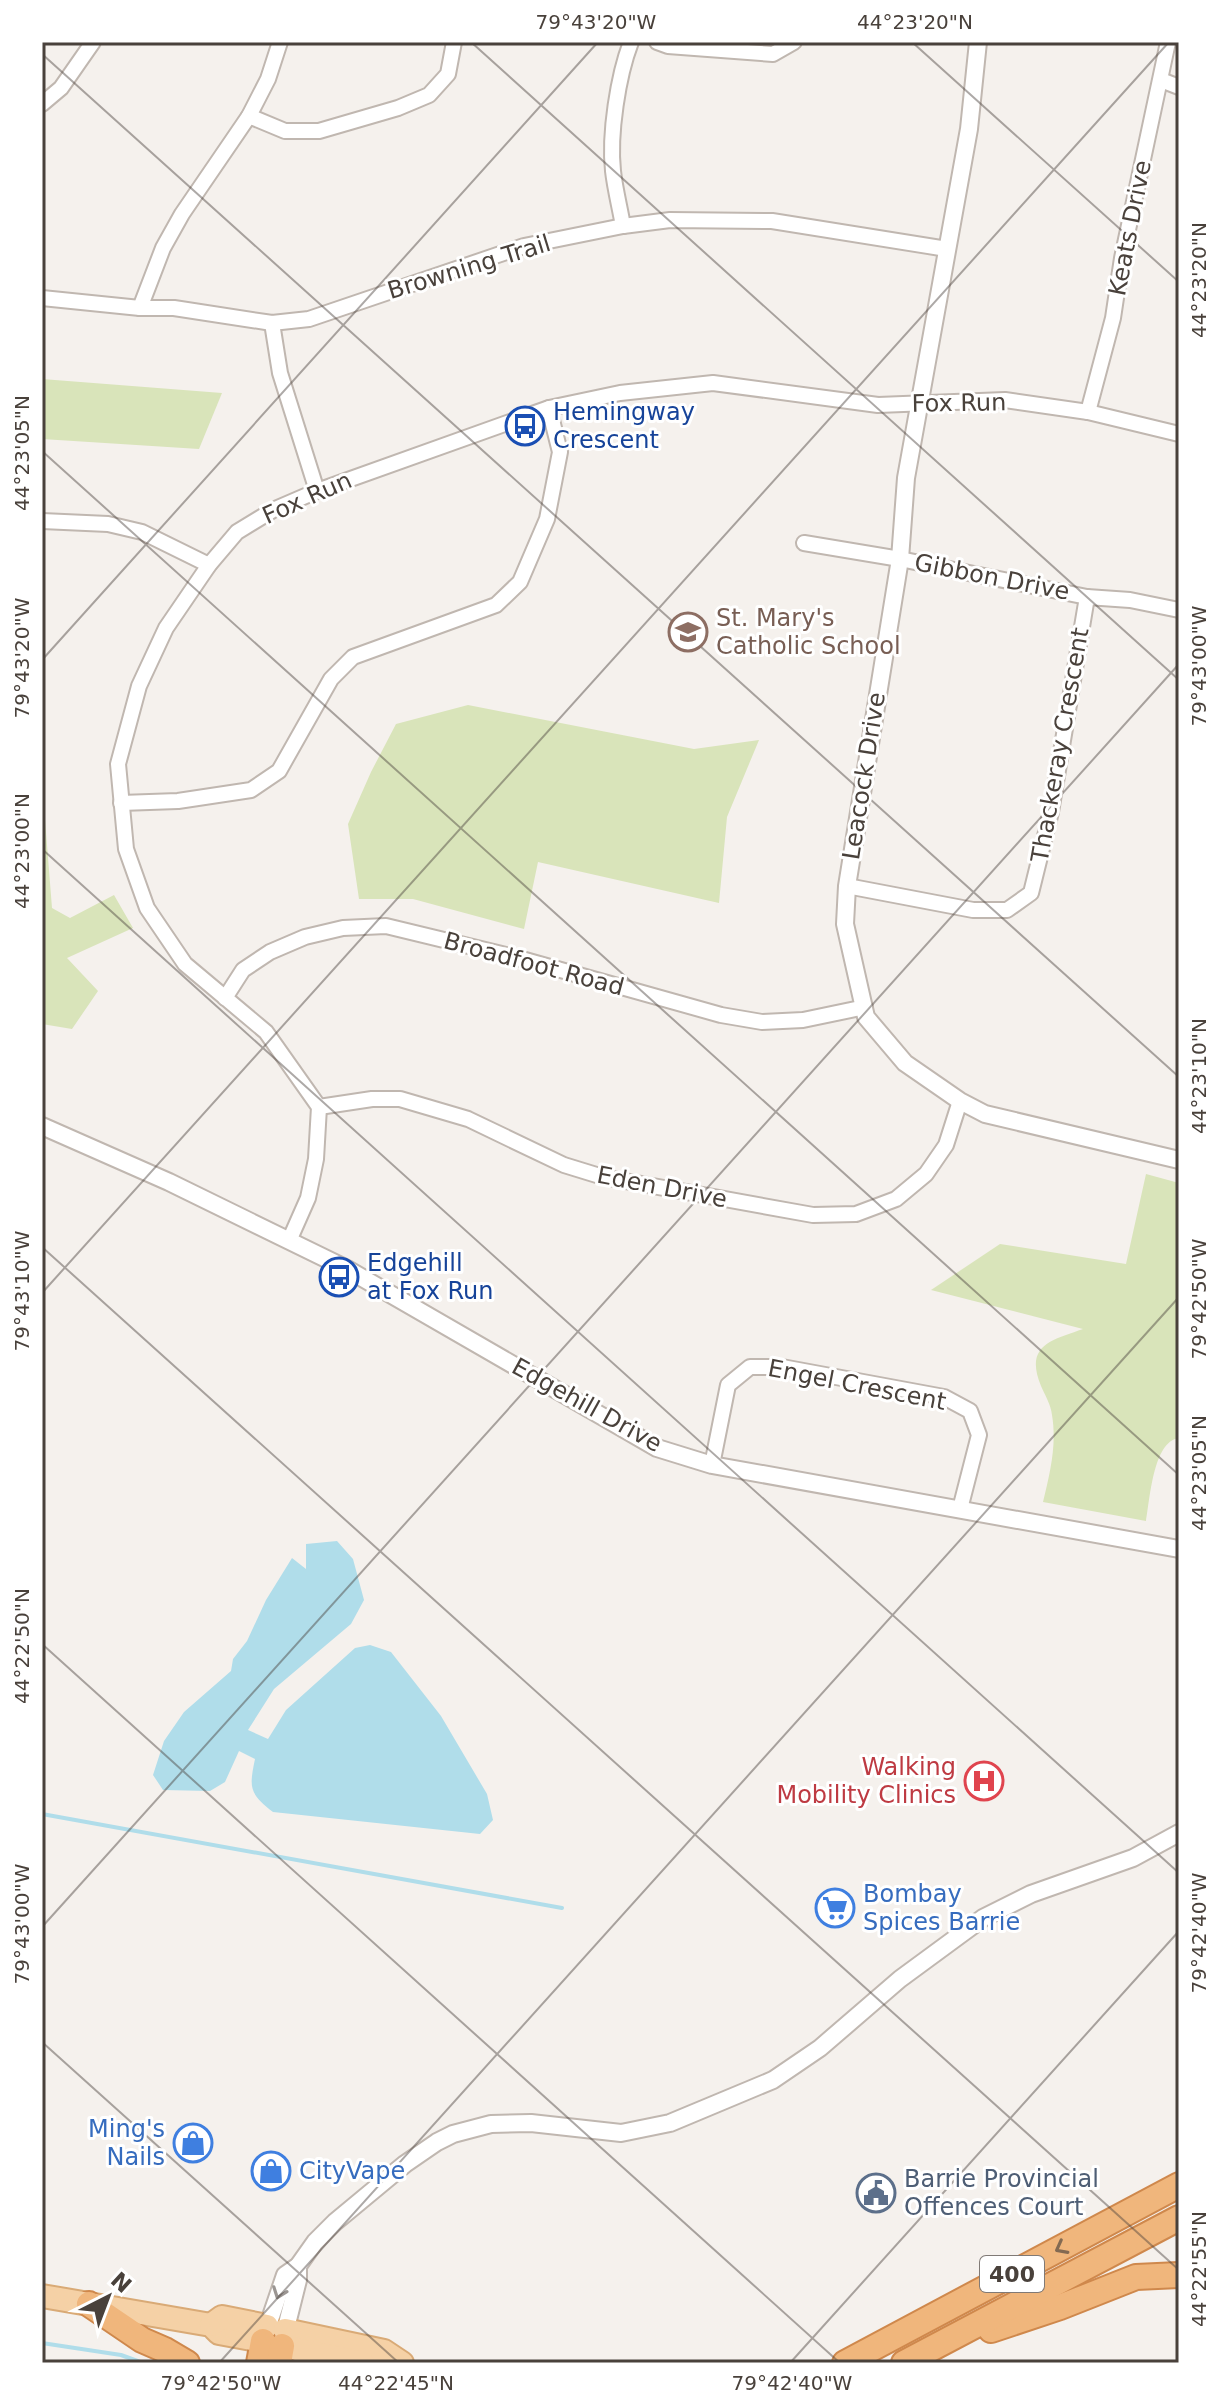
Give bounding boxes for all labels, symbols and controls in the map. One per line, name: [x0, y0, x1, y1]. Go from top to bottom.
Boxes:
text: 79°43'20"W: [536, 10, 657, 34]
text: 44°23'20"N: [857, 10, 973, 34]
street label: Keats Drive: [1103, 158, 1157, 298]
text: 44°23'20"N: [1187, 222, 1211, 338]
street label: Browning Trail: [384, 229, 554, 305]
street label: Fox Run: [911, 388, 1007, 418]
text: 44°23'05"N: [10, 395, 34, 511]
place label: Hemingway Crescent: [553, 398, 695, 454]
bus stop icon: Hemingway Crescent: [504, 405, 546, 447]
street label: Fox Run: [258, 466, 356, 530]
street label: Gibbon Drive: [912, 548, 1072, 606]
text: 79°43'20"W: [10, 597, 34, 718]
place label: St. Mary's Catholic School: [716, 604, 901, 660]
text: 79°43'00"W: [1187, 605, 1211, 726]
school or university icon: St. Mary's Catholic School: [667, 611, 709, 653]
street label: Thackeray Crescent: [1025, 625, 1094, 866]
street label: Leacock Drive: [837, 690, 891, 862]
text: 44°23'00"N: [10, 793, 34, 909]
street label: Broadfoot Road: [441, 926, 627, 1002]
text: 44°23'10"N: [1187, 1018, 1211, 1134]
street label: Eden Drive: [595, 1161, 729, 1213]
text: 79°43'10"W: [10, 1230, 34, 1351]
text: 79°42'50"W: [1187, 1238, 1211, 1359]
place label: Edgehill at Fox Run: [367, 1249, 494, 1305]
bus stop icon: Edgehill at Fox Run: [318, 1256, 360, 1298]
street label: Edgehill Drive: [507, 1352, 667, 1458]
street label: Engel Crescent: [766, 1354, 948, 1416]
text: 44°23'05"N: [1187, 1415, 1211, 1531]
text: 44°22'50"N: [10, 1588, 34, 1704]
place label: Walking Mobility Clinics: [776, 1753, 956, 1809]
hospital icon: Walking Mobility Clinics: [963, 1760, 1005, 1802]
text: 79°43'00"W: [10, 1863, 34, 1984]
text: 79°42'40"W: [1187, 1872, 1211, 1993]
place label: Bombay Spices Barrie: [863, 1880, 1020, 1936]
supermarket icon: Bombay Spices Barrie: [814, 1887, 856, 1929]
place label: Ming's Nails: [88, 2115, 165, 2171]
shop icon: Ming's Nails: [172, 2122, 214, 2164]
shop icon: CityVape: [250, 2150, 292, 2192]
place label: CityVape: [299, 2157, 405, 2185]
place label: Barrie Provincial Offences Court: [904, 2165, 1099, 2221]
public building icon: Barrie Provincial Offences Court: [855, 2172, 897, 2214]
text: 44°22'55"N: [1187, 2211, 1211, 2327]
one-way arrow: [1054, 2239, 1069, 2254]
road number: 400: [980, 2256, 1044, 2292]
north arrow: [68, 2257, 148, 2337]
text: N: [106, 2267, 136, 2298]
one-way arrow: [272, 2285, 288, 2299]
text: 79°42'50"W: [161, 2371, 282, 2395]
text: 44°22'45"N: [338, 2371, 454, 2395]
text: 79°42'40"W: [732, 2371, 853, 2395]

